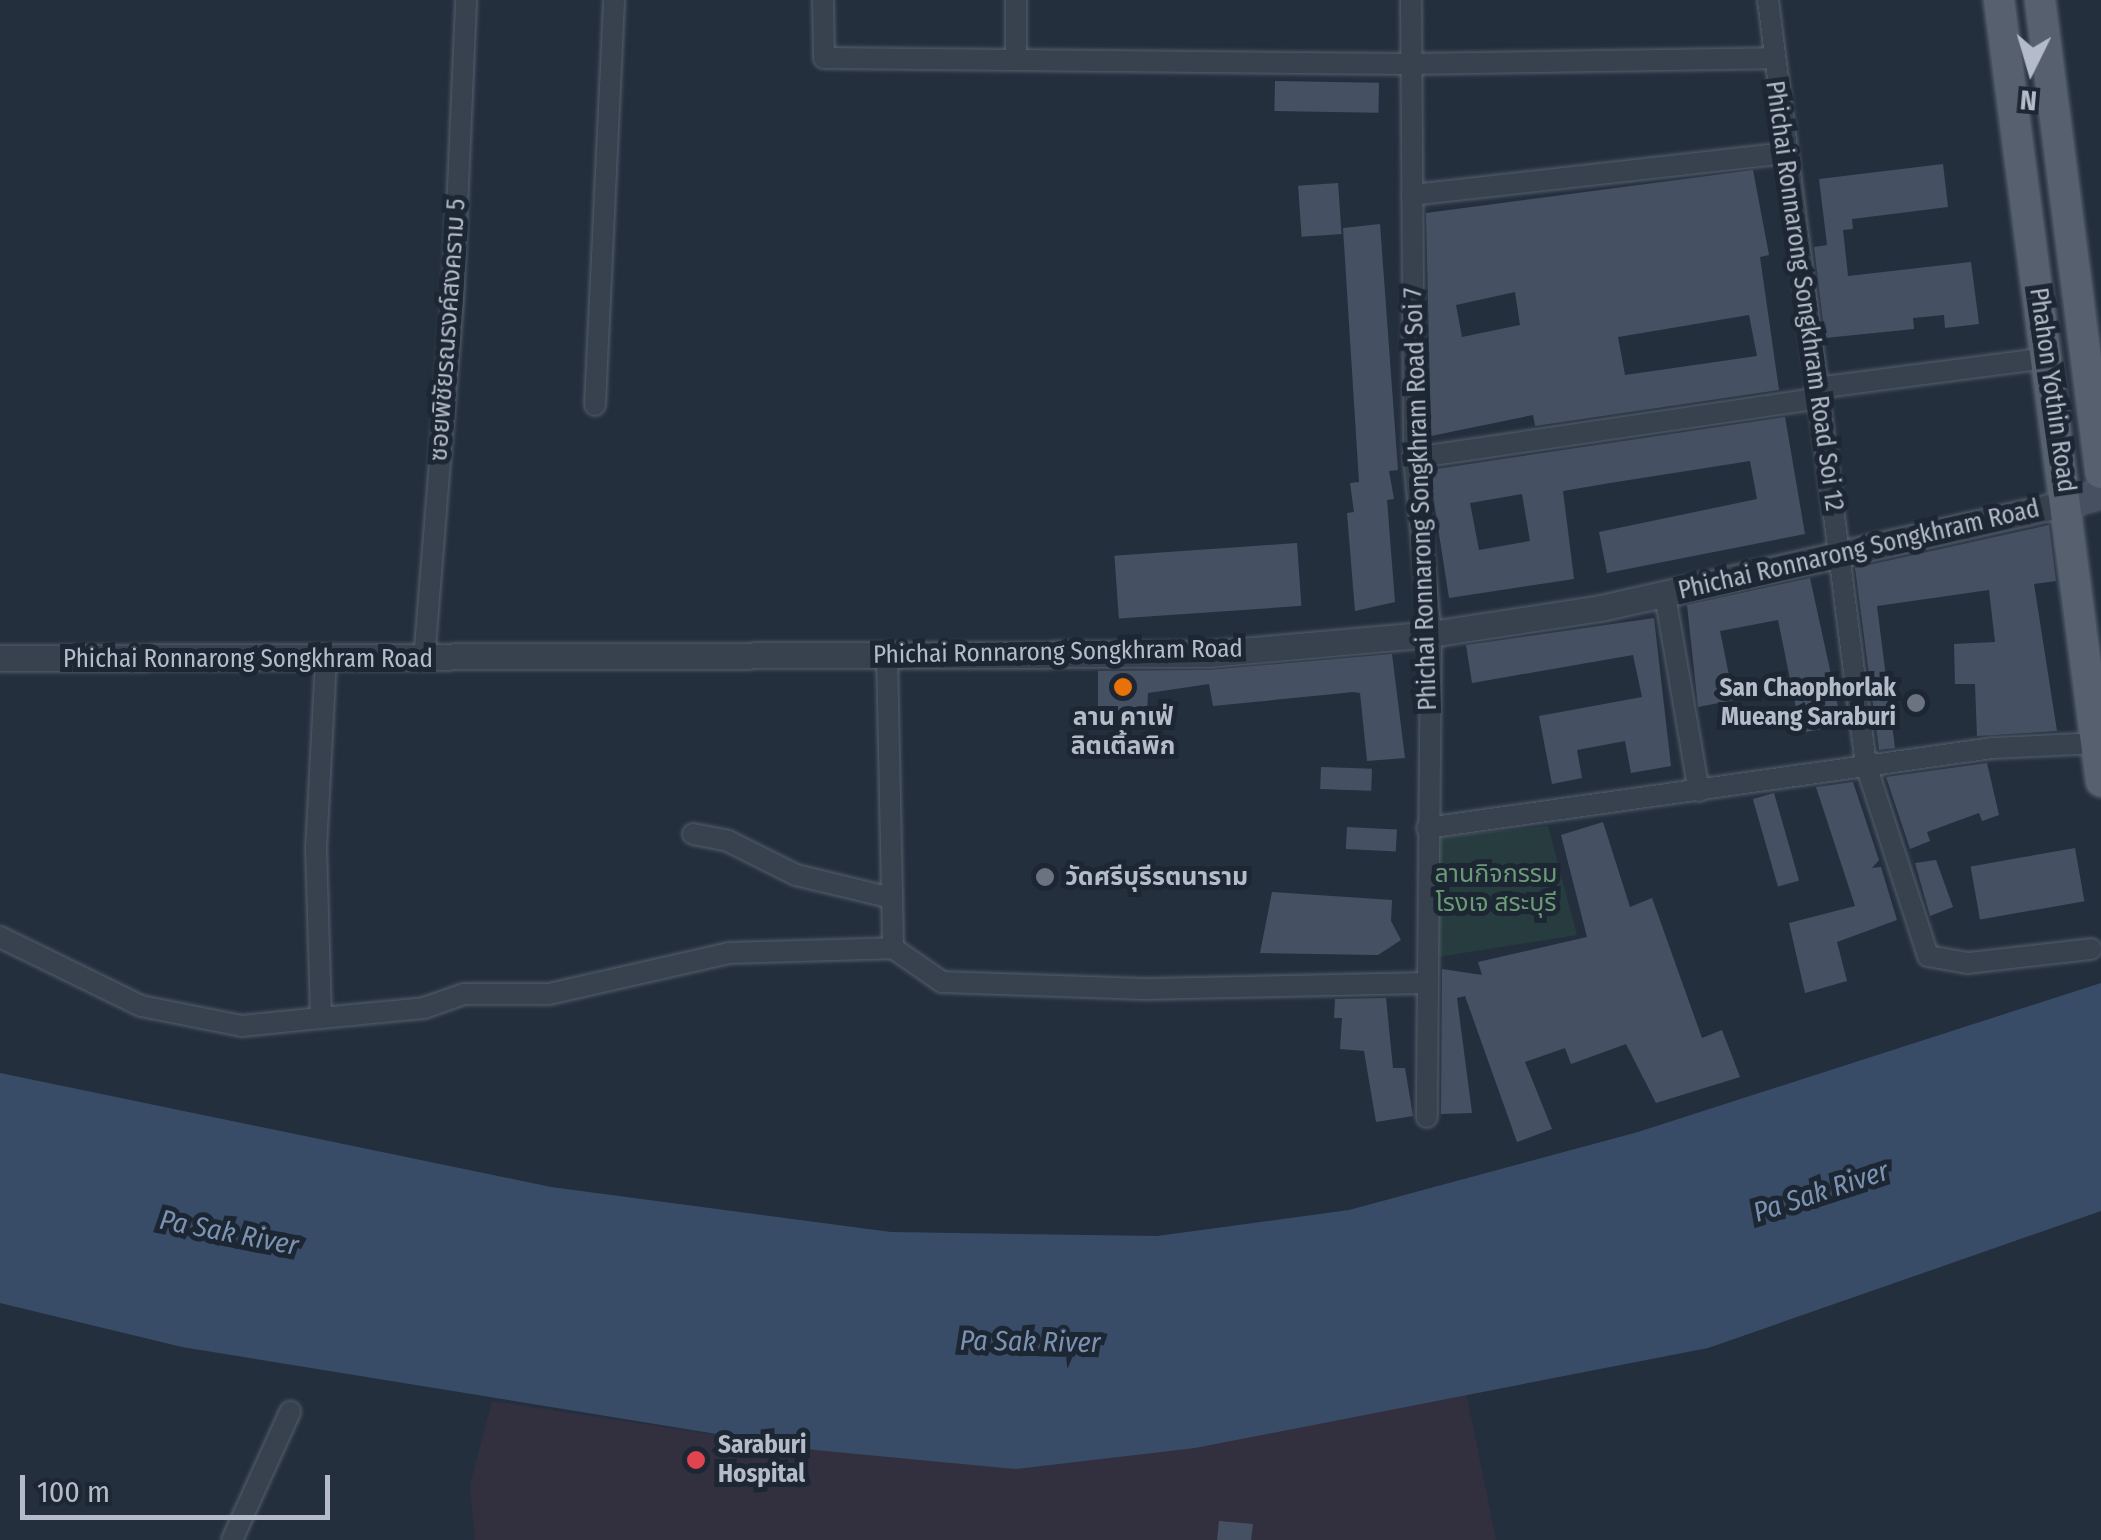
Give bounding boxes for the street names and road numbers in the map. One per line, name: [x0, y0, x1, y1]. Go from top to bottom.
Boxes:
street label: Phichai Ronnarong Songkhram Road Soi 12: [1759, 79, 1849, 513]
street label: ซอยพิชัยรณรงค์สงคราม 5: [424, 198, 472, 462]
street label: Phahon Yothin Road: [2023, 286, 2081, 494]
street label: Phichai Ronnarong Songkhram Road Soi 7: [1399, 287, 1443, 711]
street label: Phichai Ronnarong Songkhram Road: [1675, 494, 2043, 606]
street label: Phichai Ronnarong Songkhram Road: [873, 634, 1243, 670]
street label: Phichai Ronnarong Songkhram Road: [63, 644, 433, 674]

